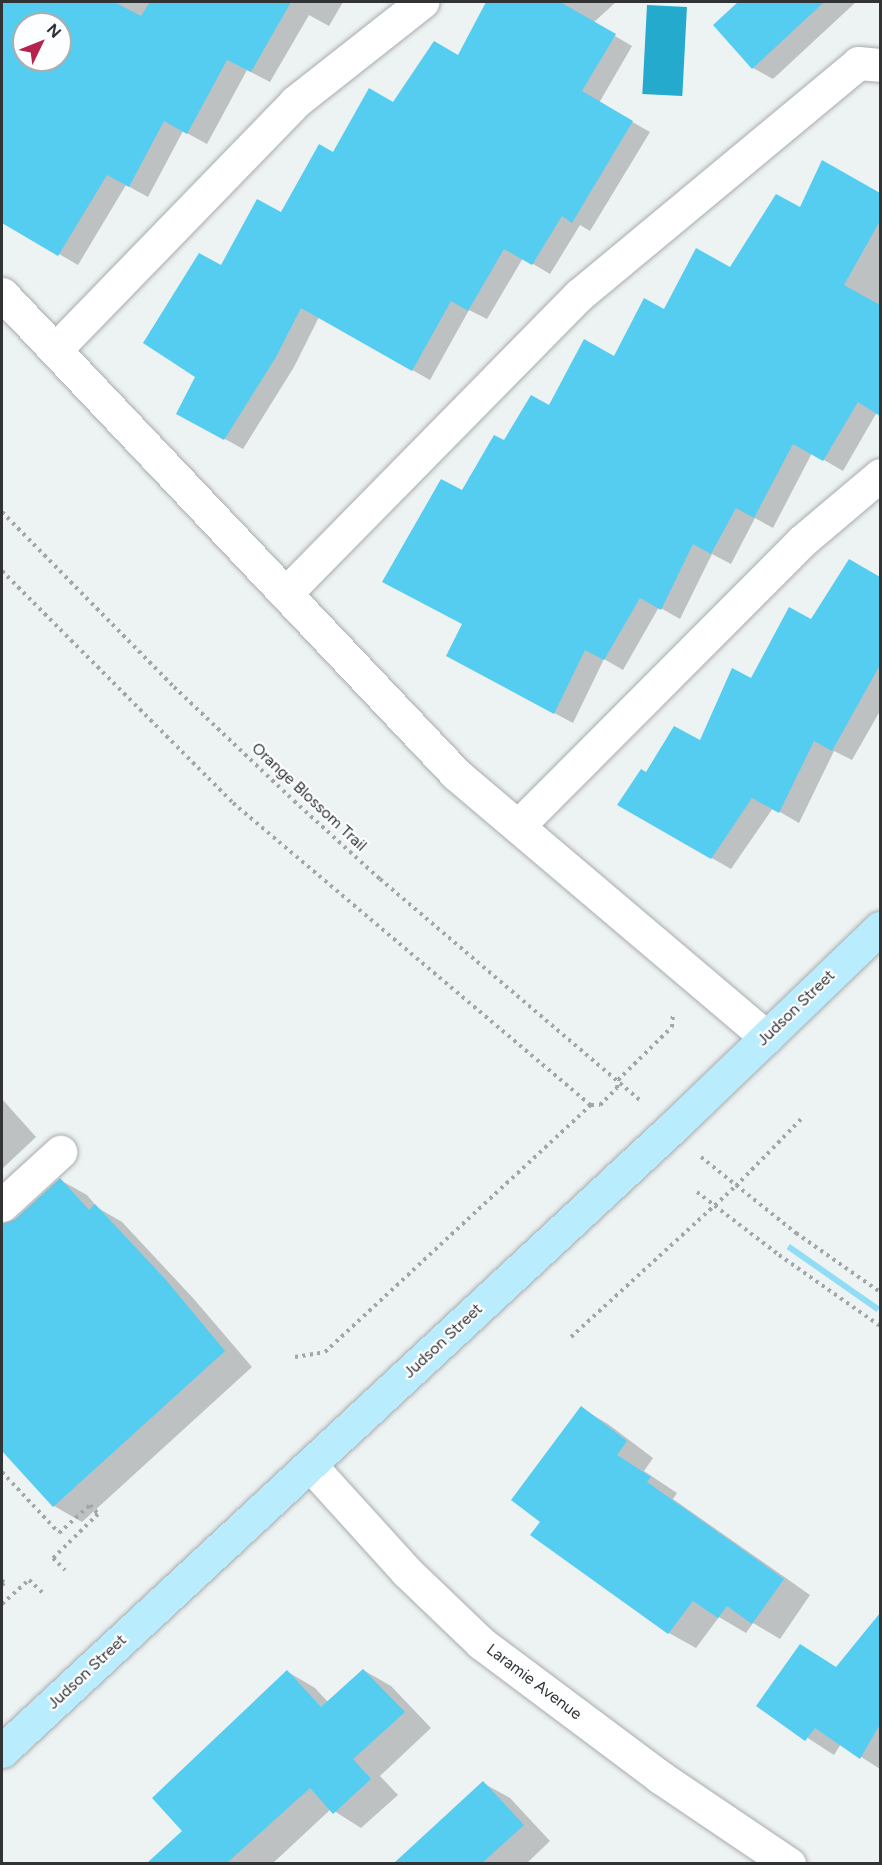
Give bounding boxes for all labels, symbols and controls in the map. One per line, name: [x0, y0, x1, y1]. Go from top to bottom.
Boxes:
north arrow: [12, 12, 72, 72]
text: N: [43, 20, 65, 42]
street label: Orange Blossom Trail: [248, 739, 370, 855]
street label: Judson Street: [753, 966, 839, 1050]
street label: Judson Street: [400, 1300, 486, 1382]
street label: Judson Street: [44, 1631, 130, 1713]
street label: Laramie Avenue: [483, 1640, 585, 1724]

